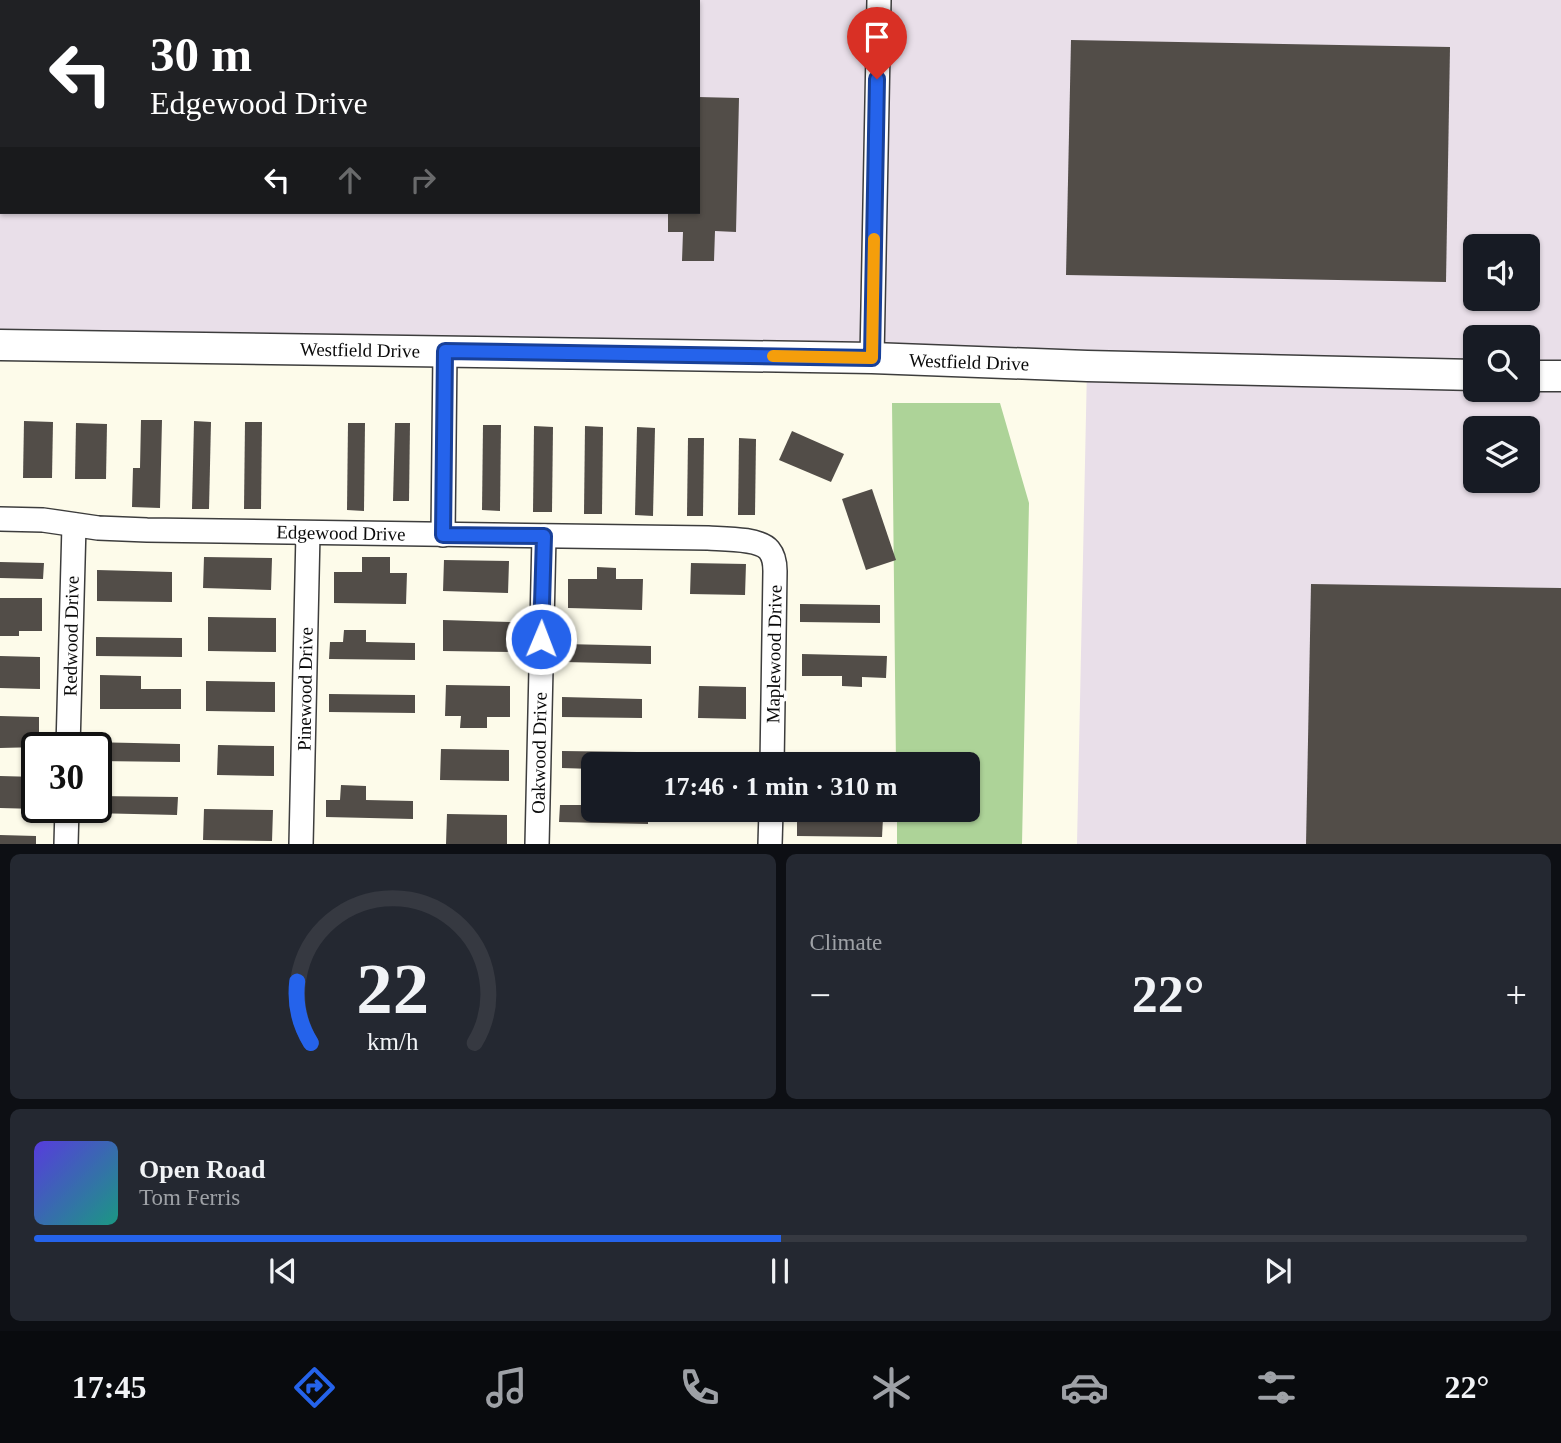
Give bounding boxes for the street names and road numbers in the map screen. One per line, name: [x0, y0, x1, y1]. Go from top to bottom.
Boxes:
street label: Westfield Drive: [300, 338, 420, 362]
street label: Westfield Drive: [908, 349, 1030, 375]
street label: Edgewood Drive: [276, 521, 406, 545]
street label: Redwood Drive: [59, 575, 83, 697]
street label: Maplewood Drive: [762, 584, 786, 724]
street label: Pinewood Drive: [293, 627, 317, 751]
street label: Oakwood Drive: [527, 692, 551, 814]

